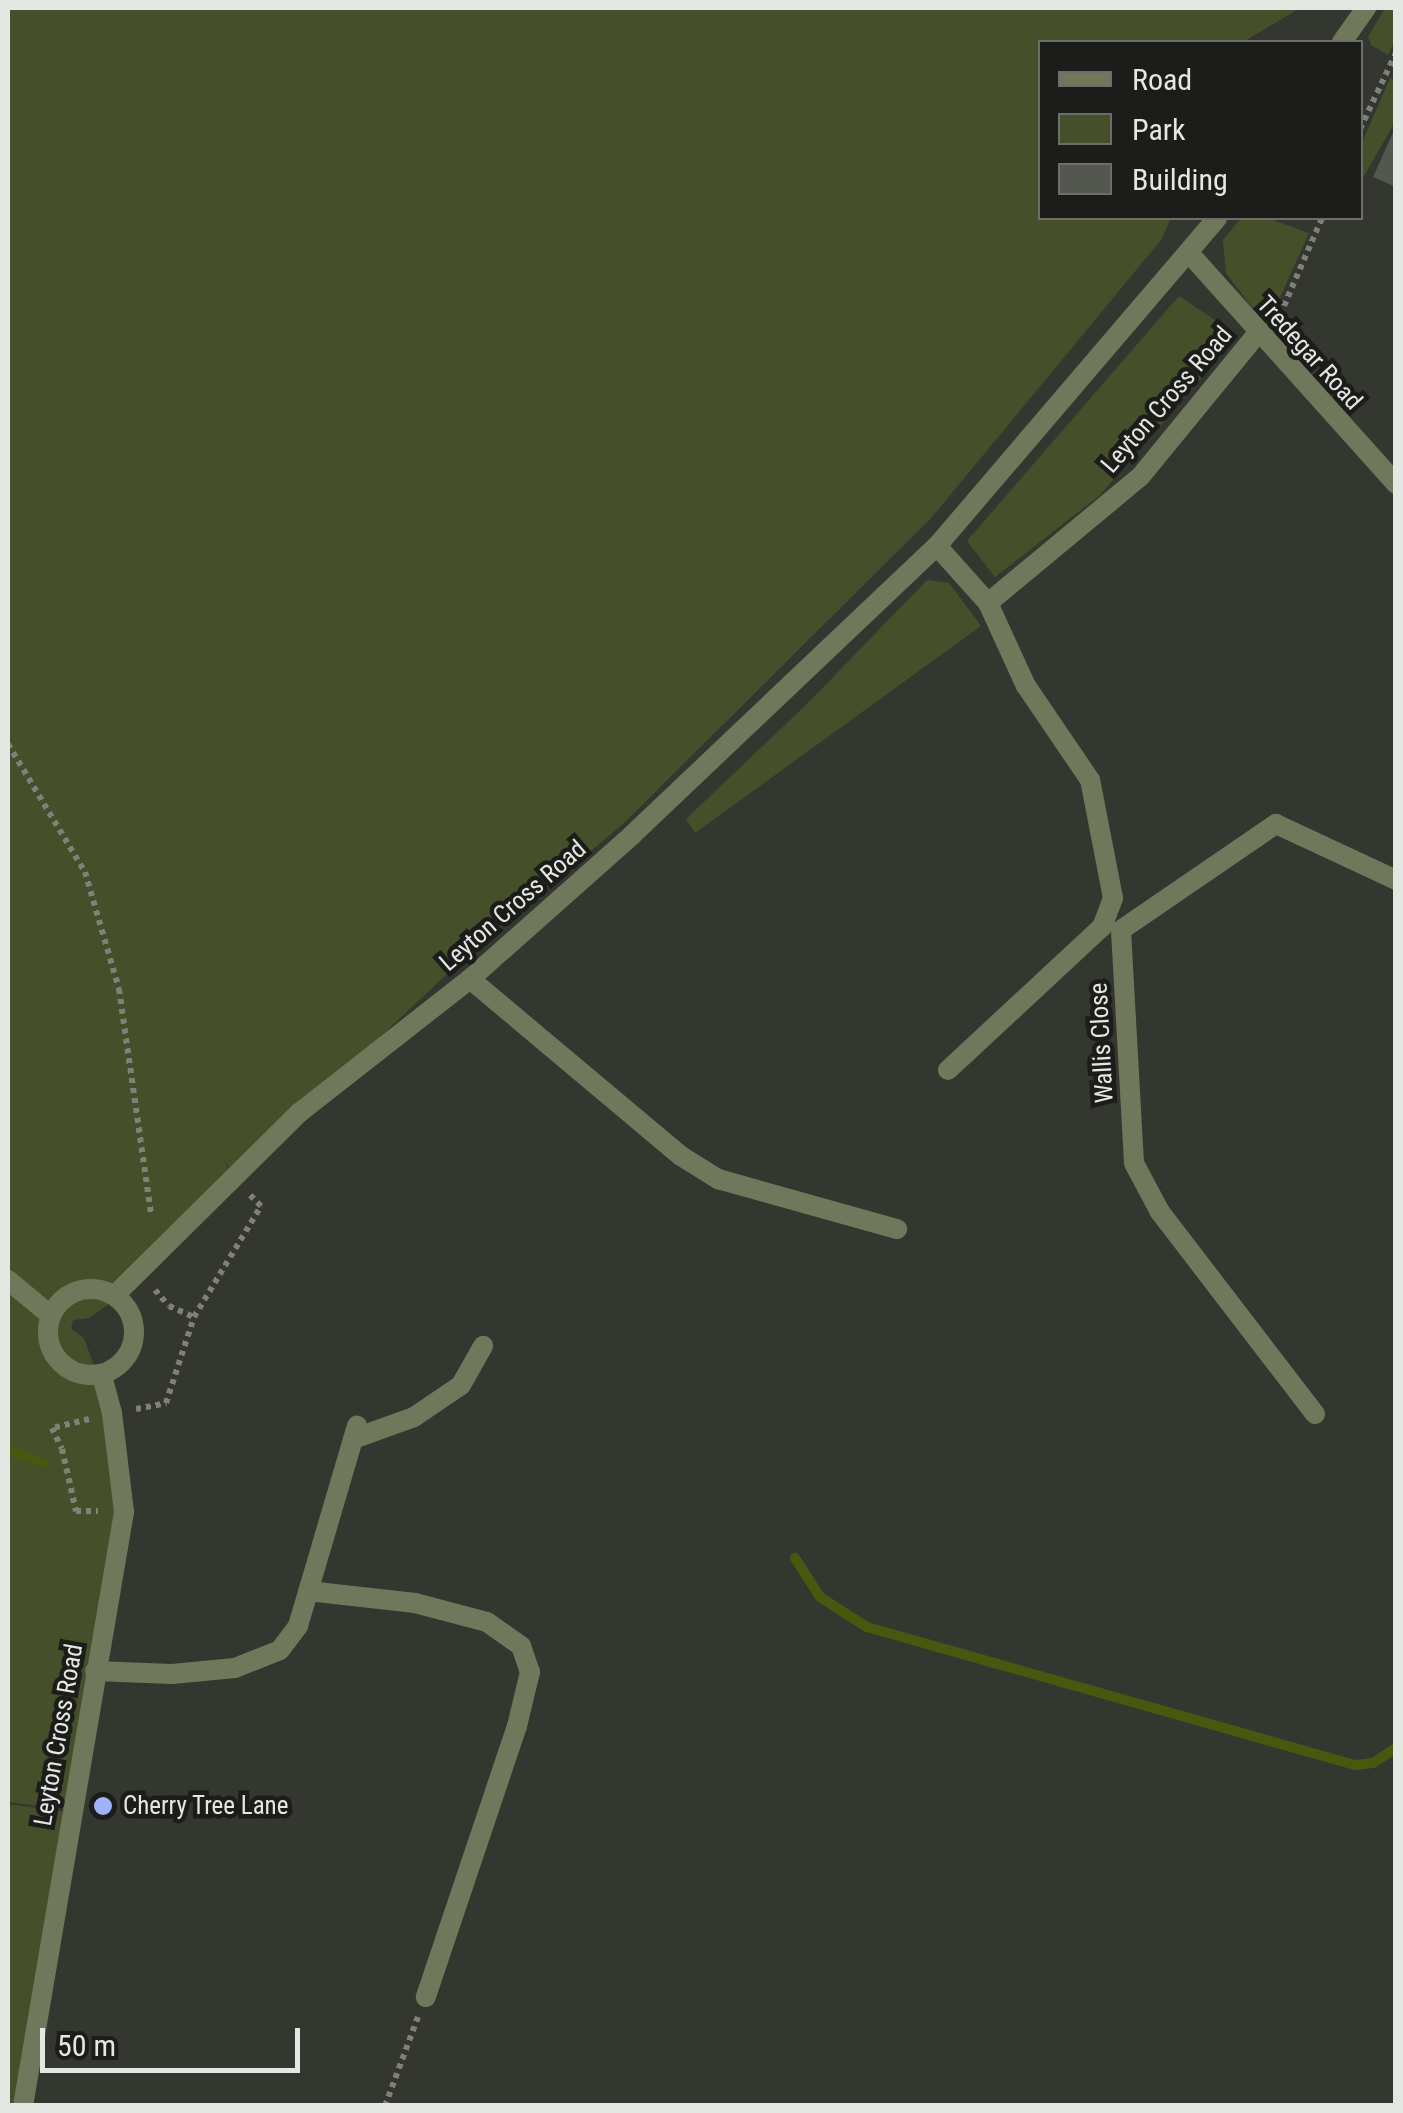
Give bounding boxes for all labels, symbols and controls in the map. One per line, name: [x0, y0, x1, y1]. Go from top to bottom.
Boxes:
legend: [1038, 40, 1363, 220]
text: Road: [1132, 62, 1192, 97]
text: Park: [1132, 112, 1186, 147]
text: Building: [1132, 162, 1228, 197]
street label: Tredegar Road: [1250, 290, 1368, 416]
street label: Leyton Cross Road: [1095, 321, 1239, 479]
street label: Leyton Cross Road: [434, 834, 592, 978]
street label: Wallis Close: [1084, 982, 1120, 1104]
street label: Leyton Cross Road: [28, 1642, 90, 1828]
place label: Cherry Tree Lane: [123, 1791, 289, 1821]
marker: Cherry Tree Lane: [92, 1795, 114, 1817]
scale bar: [45, 2008, 305, 2070]
text: 50 m: [57, 2028, 116, 2063]

